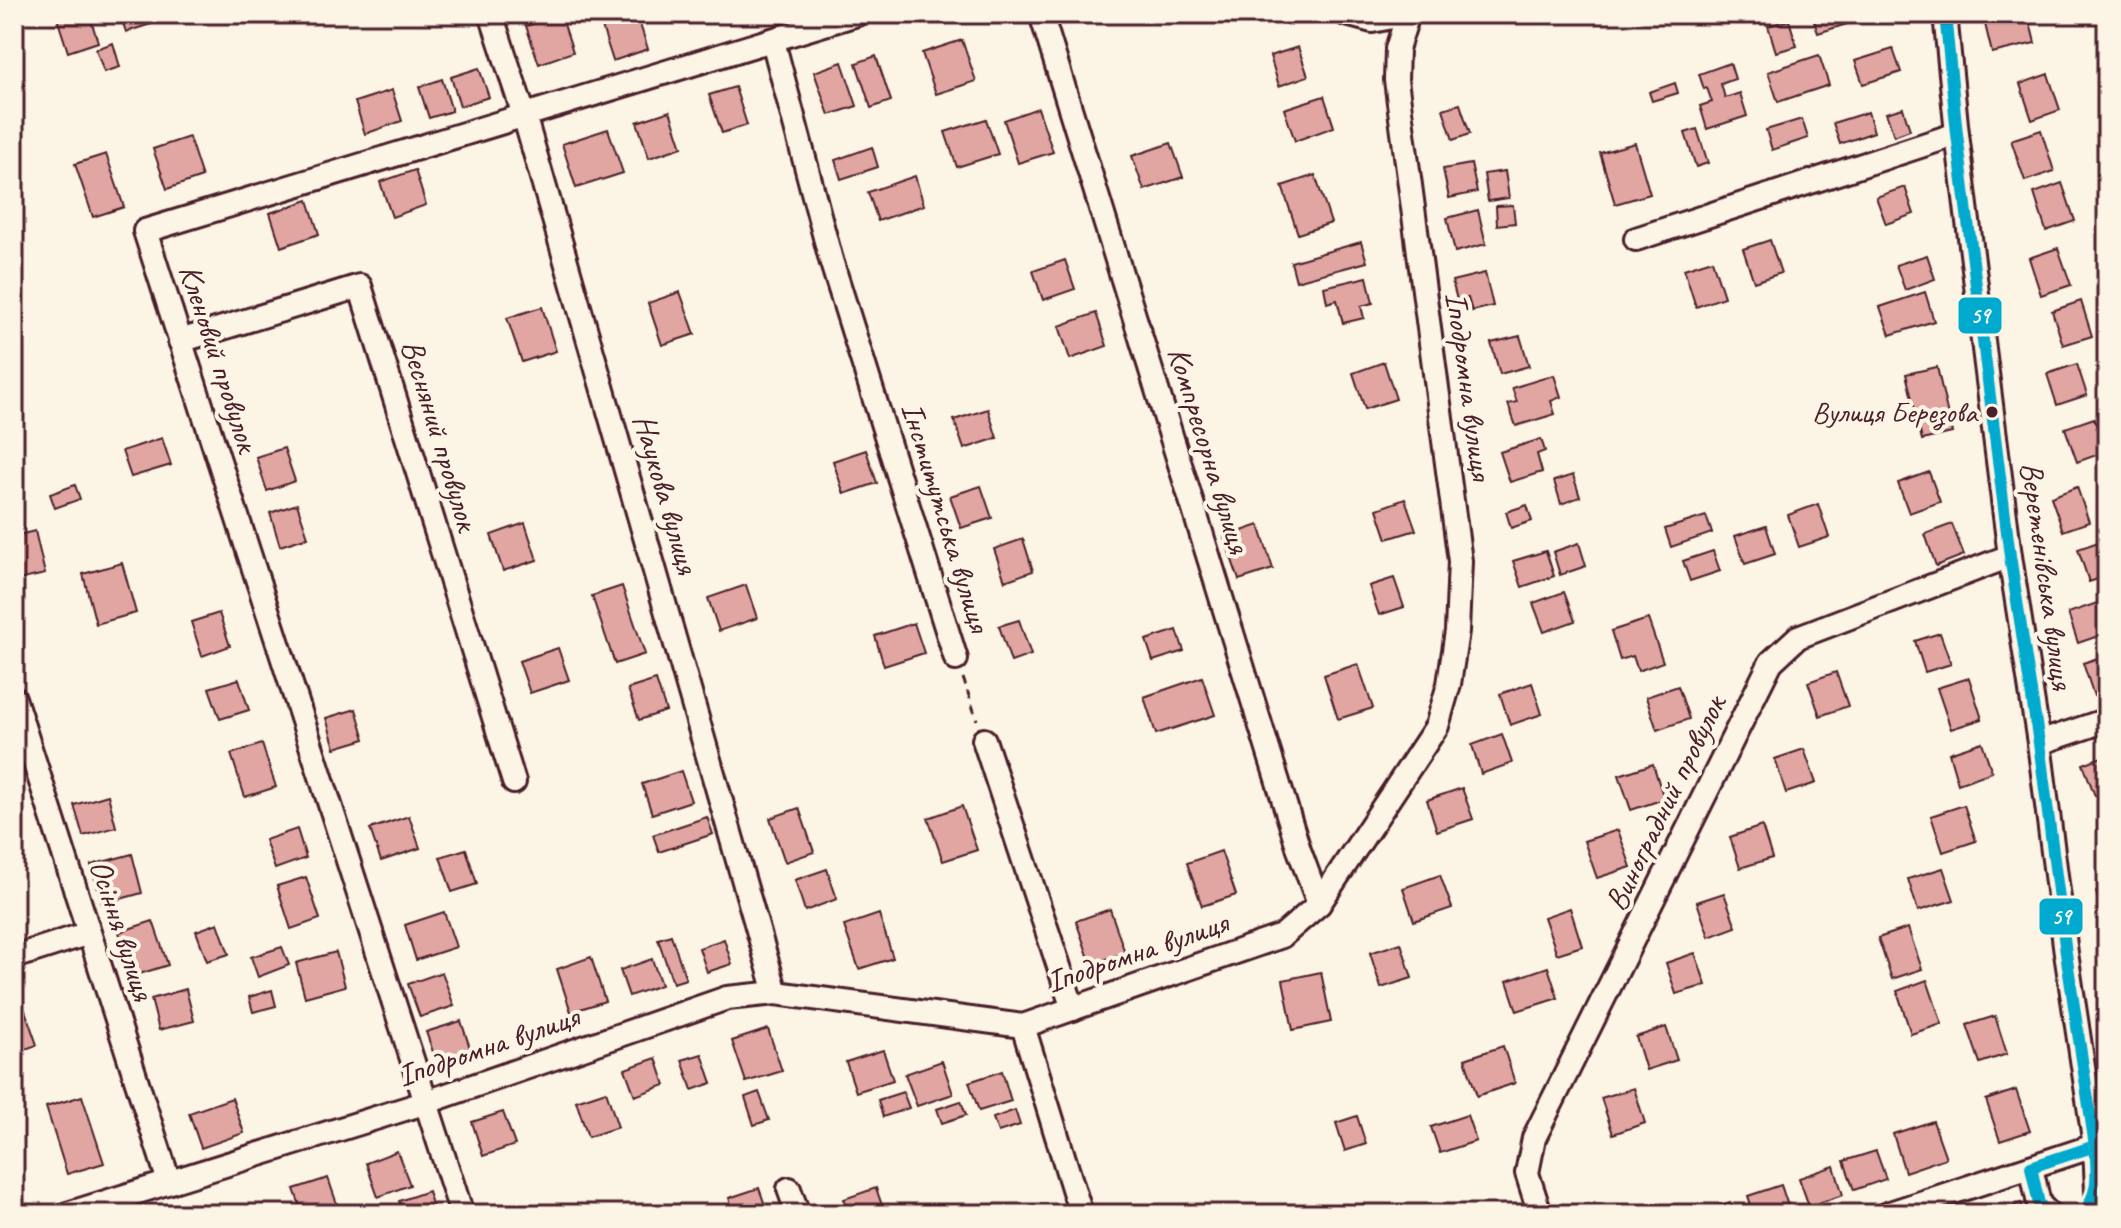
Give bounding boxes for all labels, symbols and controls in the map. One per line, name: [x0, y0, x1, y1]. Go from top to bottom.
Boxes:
street label: Кленовий провулок: [169, 259, 269, 459]
street label: Іподромна вулиця: [1436, 289, 1503, 485]
line badge: 59: [1957, 296, 2003, 335]
text: 59: [1970, 302, 1992, 330]
street label: Весняний провулок: [392, 335, 489, 537]
street label: Компресорна вулиця: [1158, 342, 1260, 560]
place label: Вулиця Березова: [1812, 393, 1979, 431]
street label: Інститутська вулиця: [892, 397, 1001, 639]
marker: Вулиця Березова: [1984, 404, 2000, 420]
street label: Наукова вулиця: [624, 409, 709, 580]
street label: Веретенівська вулиця: [2011, 460, 2083, 694]
street label: Виноградний провулок: [1595, 687, 1736, 917]
street label: Осіння вулиця: [80, 854, 164, 1007]
line badge: 59: [2038, 897, 2084, 936]
street label: Іподромна вулиця: [1041, 901, 1235, 1002]
text: 59: [2051, 903, 2073, 931]
street label: Іподромна вулиця: [392, 995, 586, 1096]

